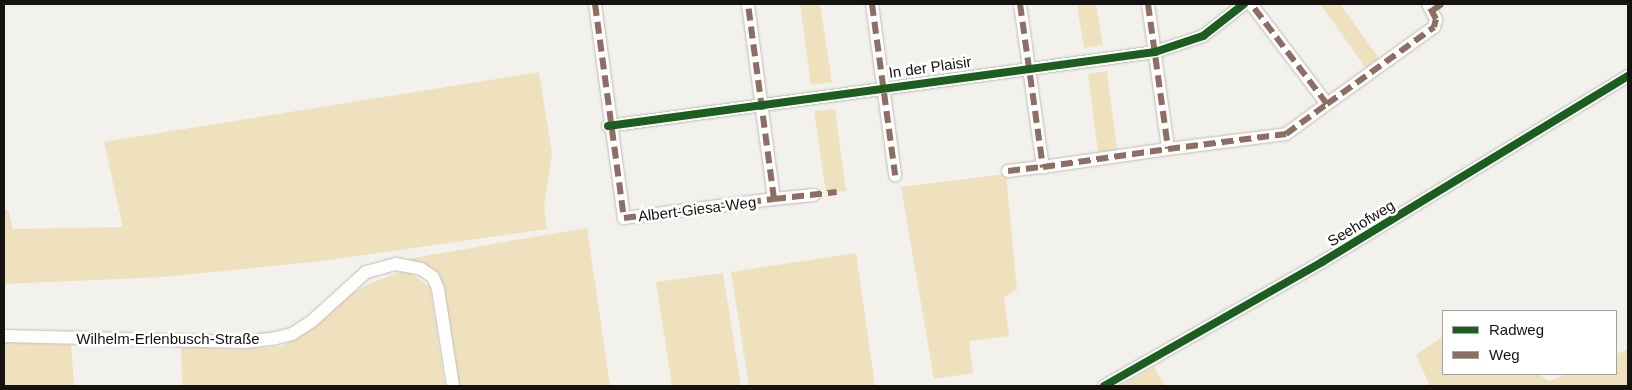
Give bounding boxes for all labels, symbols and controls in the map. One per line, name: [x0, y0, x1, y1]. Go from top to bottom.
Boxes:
street label: In der Plaisir: [887, 52, 973, 82]
street label: Albert-Giesa-Weg: [637, 193, 757, 225]
street label: Seehofweg: [1324, 196, 1398, 250]
legend: [1442, 310, 1617, 375]
text: Radweg: [1489, 321, 1544, 338]
street label: Wilhelm-Erlenbusch-Straße: [76, 330, 260, 348]
text: Weg: [1489, 346, 1520, 363]

